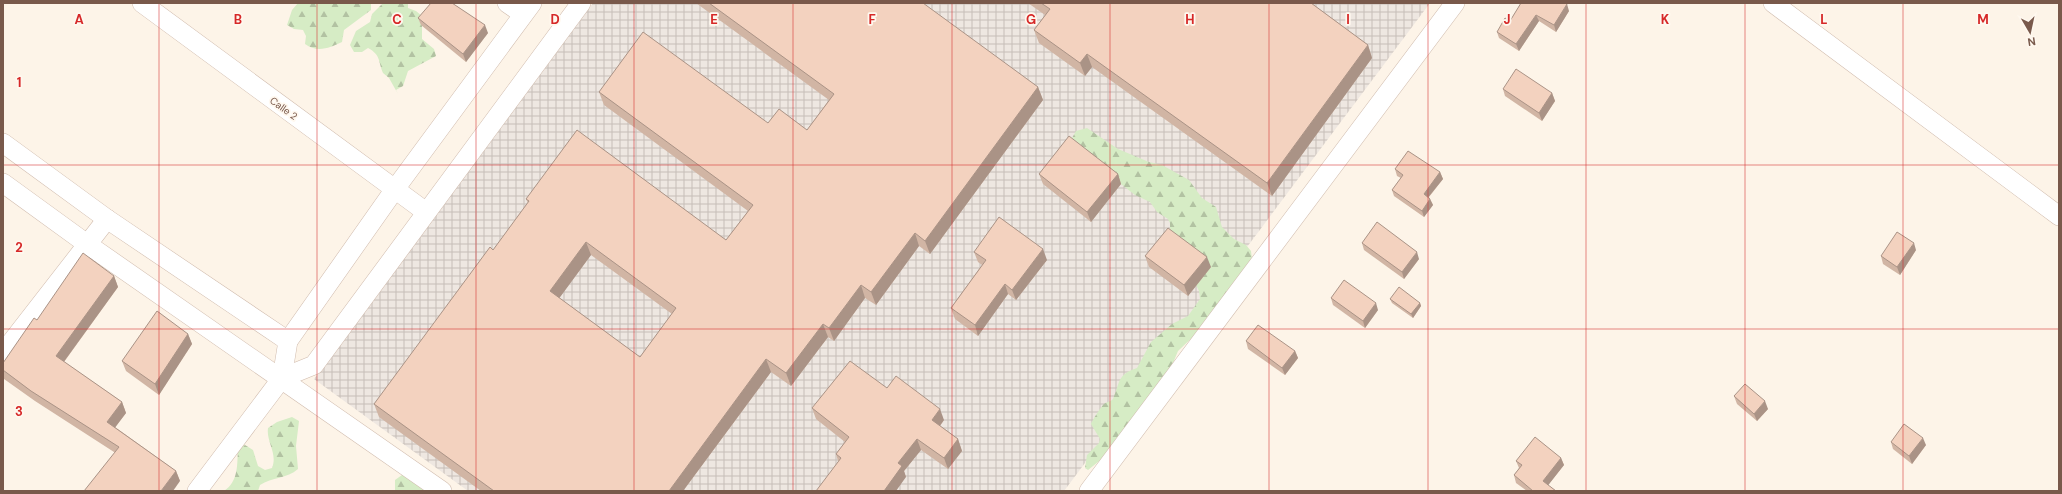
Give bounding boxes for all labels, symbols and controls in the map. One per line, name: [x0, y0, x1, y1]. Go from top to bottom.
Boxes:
text: A: [74, 11, 84, 28]
text: B: [234, 11, 242, 28]
text: C: [392, 11, 402, 28]
text: D: [550, 11, 560, 28]
text: E: [710, 11, 718, 28]
text: F: [868, 11, 876, 28]
text: G: [1026, 11, 1036, 28]
text: H: [1185, 11, 1195, 28]
text: I: [1346, 11, 1350, 28]
text: J: [1503, 11, 1511, 28]
text: K: [1661, 11, 1670, 28]
text: L: [1820, 11, 1828, 28]
text: M: [1977, 11, 1989, 28]
north arrow: [2010, 12, 2050, 52]
text: N: [2027, 34, 2037, 49]
text: 1: [17, 74, 21, 91]
street label: Calle 2: [267, 94, 300, 123]
text: 2: [15, 239, 23, 256]
text: 3: [15, 403, 23, 420]

